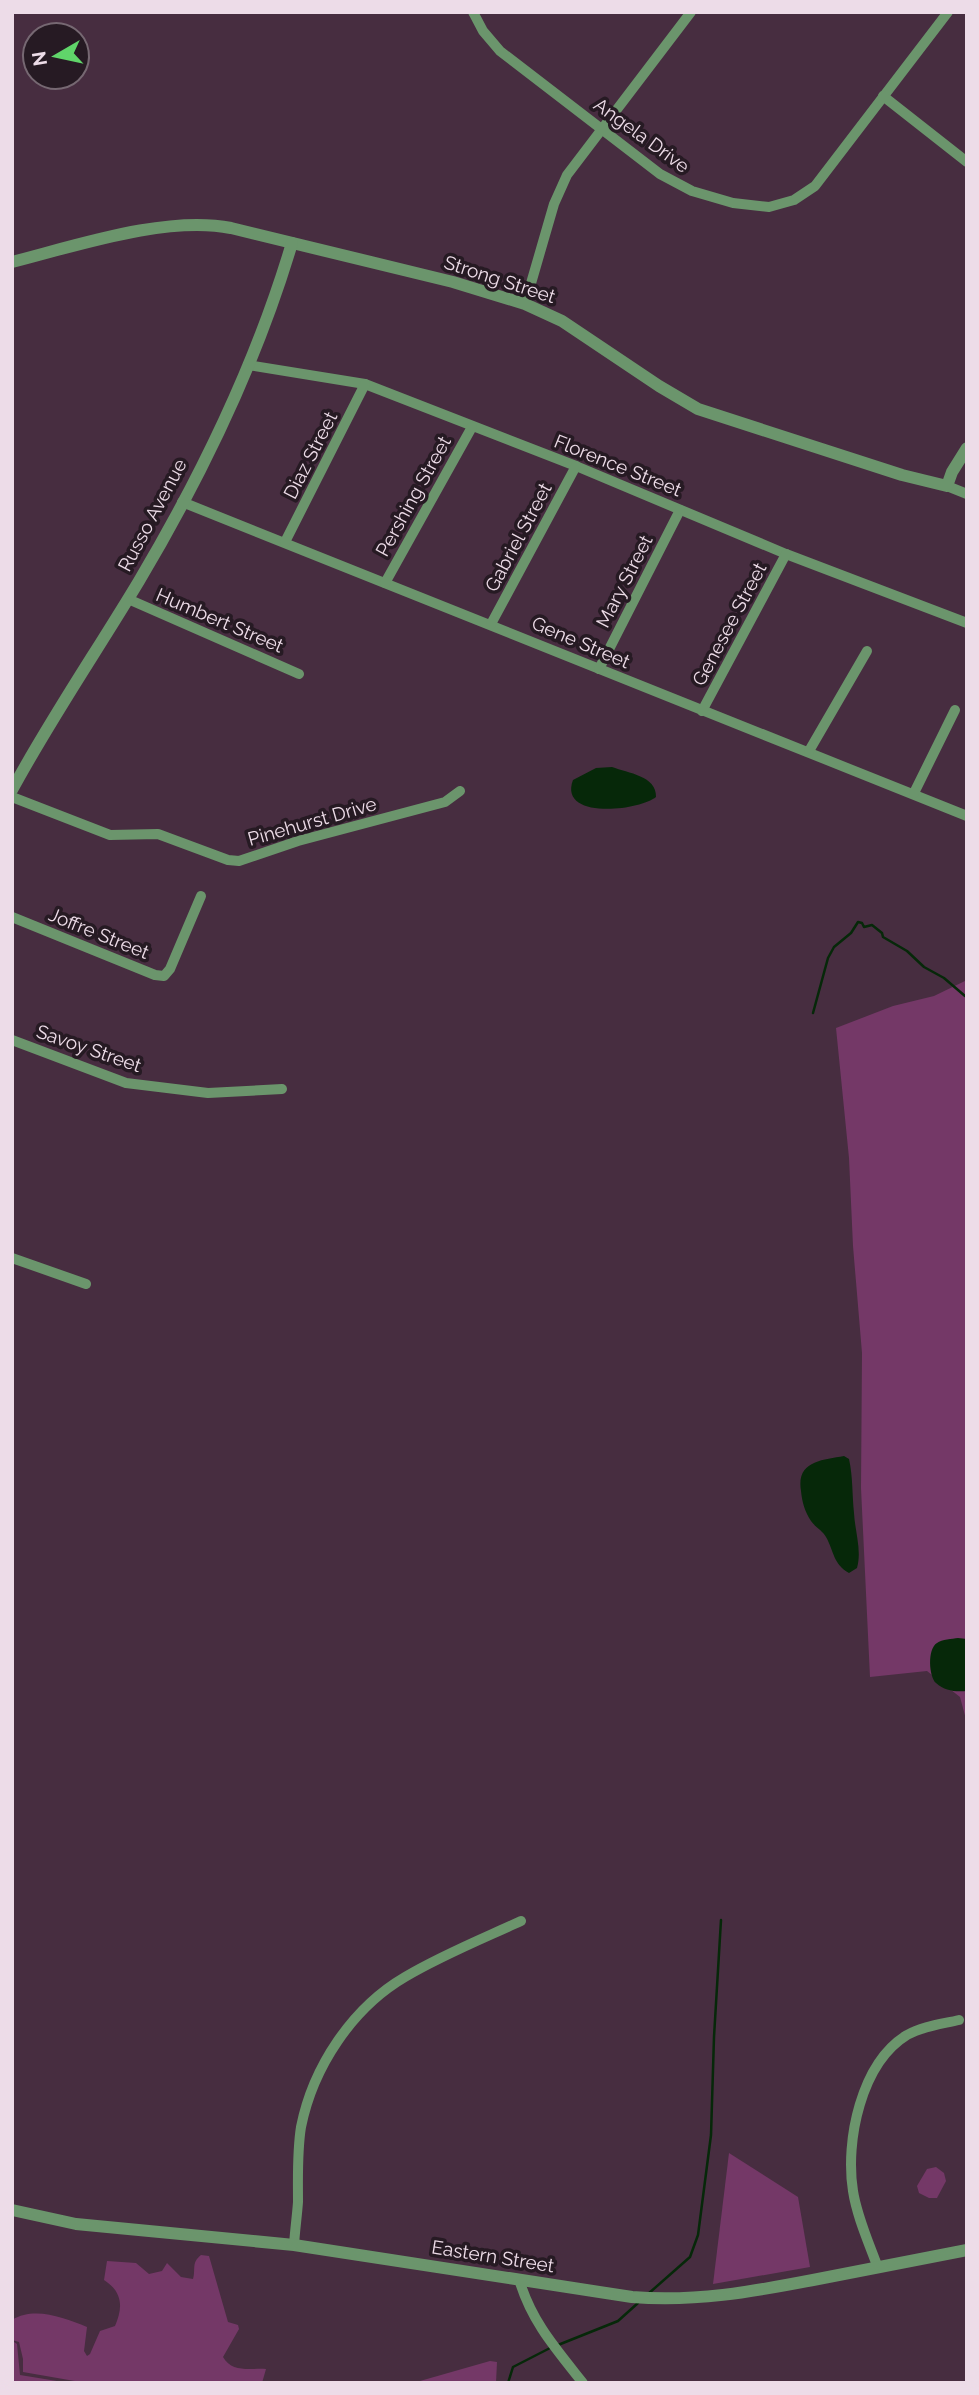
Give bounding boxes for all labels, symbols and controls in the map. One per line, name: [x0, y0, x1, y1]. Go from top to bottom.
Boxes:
north arrow: [21, 21, 91, 91]
text: N: [27, 50, 51, 68]
street label: Angela Drive: [590, 93, 694, 177]
street label: Strong Street: [442, 251, 559, 308]
street label: Diaz Street: [279, 407, 342, 502]
street label: Florence Street: [551, 429, 685, 501]
street label: Pershing Street: [371, 431, 455, 560]
street label: Russo Avenue: [113, 455, 191, 575]
street label: Gabriel Street: [480, 478, 556, 595]
street label: Mary Street: [591, 530, 657, 631]
street label: Genesee Street: [687, 558, 771, 689]
street label: Humbert Street: [153, 583, 288, 657]
street label: Gene Street: [529, 611, 634, 673]
street label: Pinehurst Drive: [245, 792, 379, 850]
street label: Joffre Street: [46, 903, 153, 963]
street label: Savoy Street: [34, 1020, 145, 1076]
street label: Eastern Street: [430, 2235, 556, 2277]

